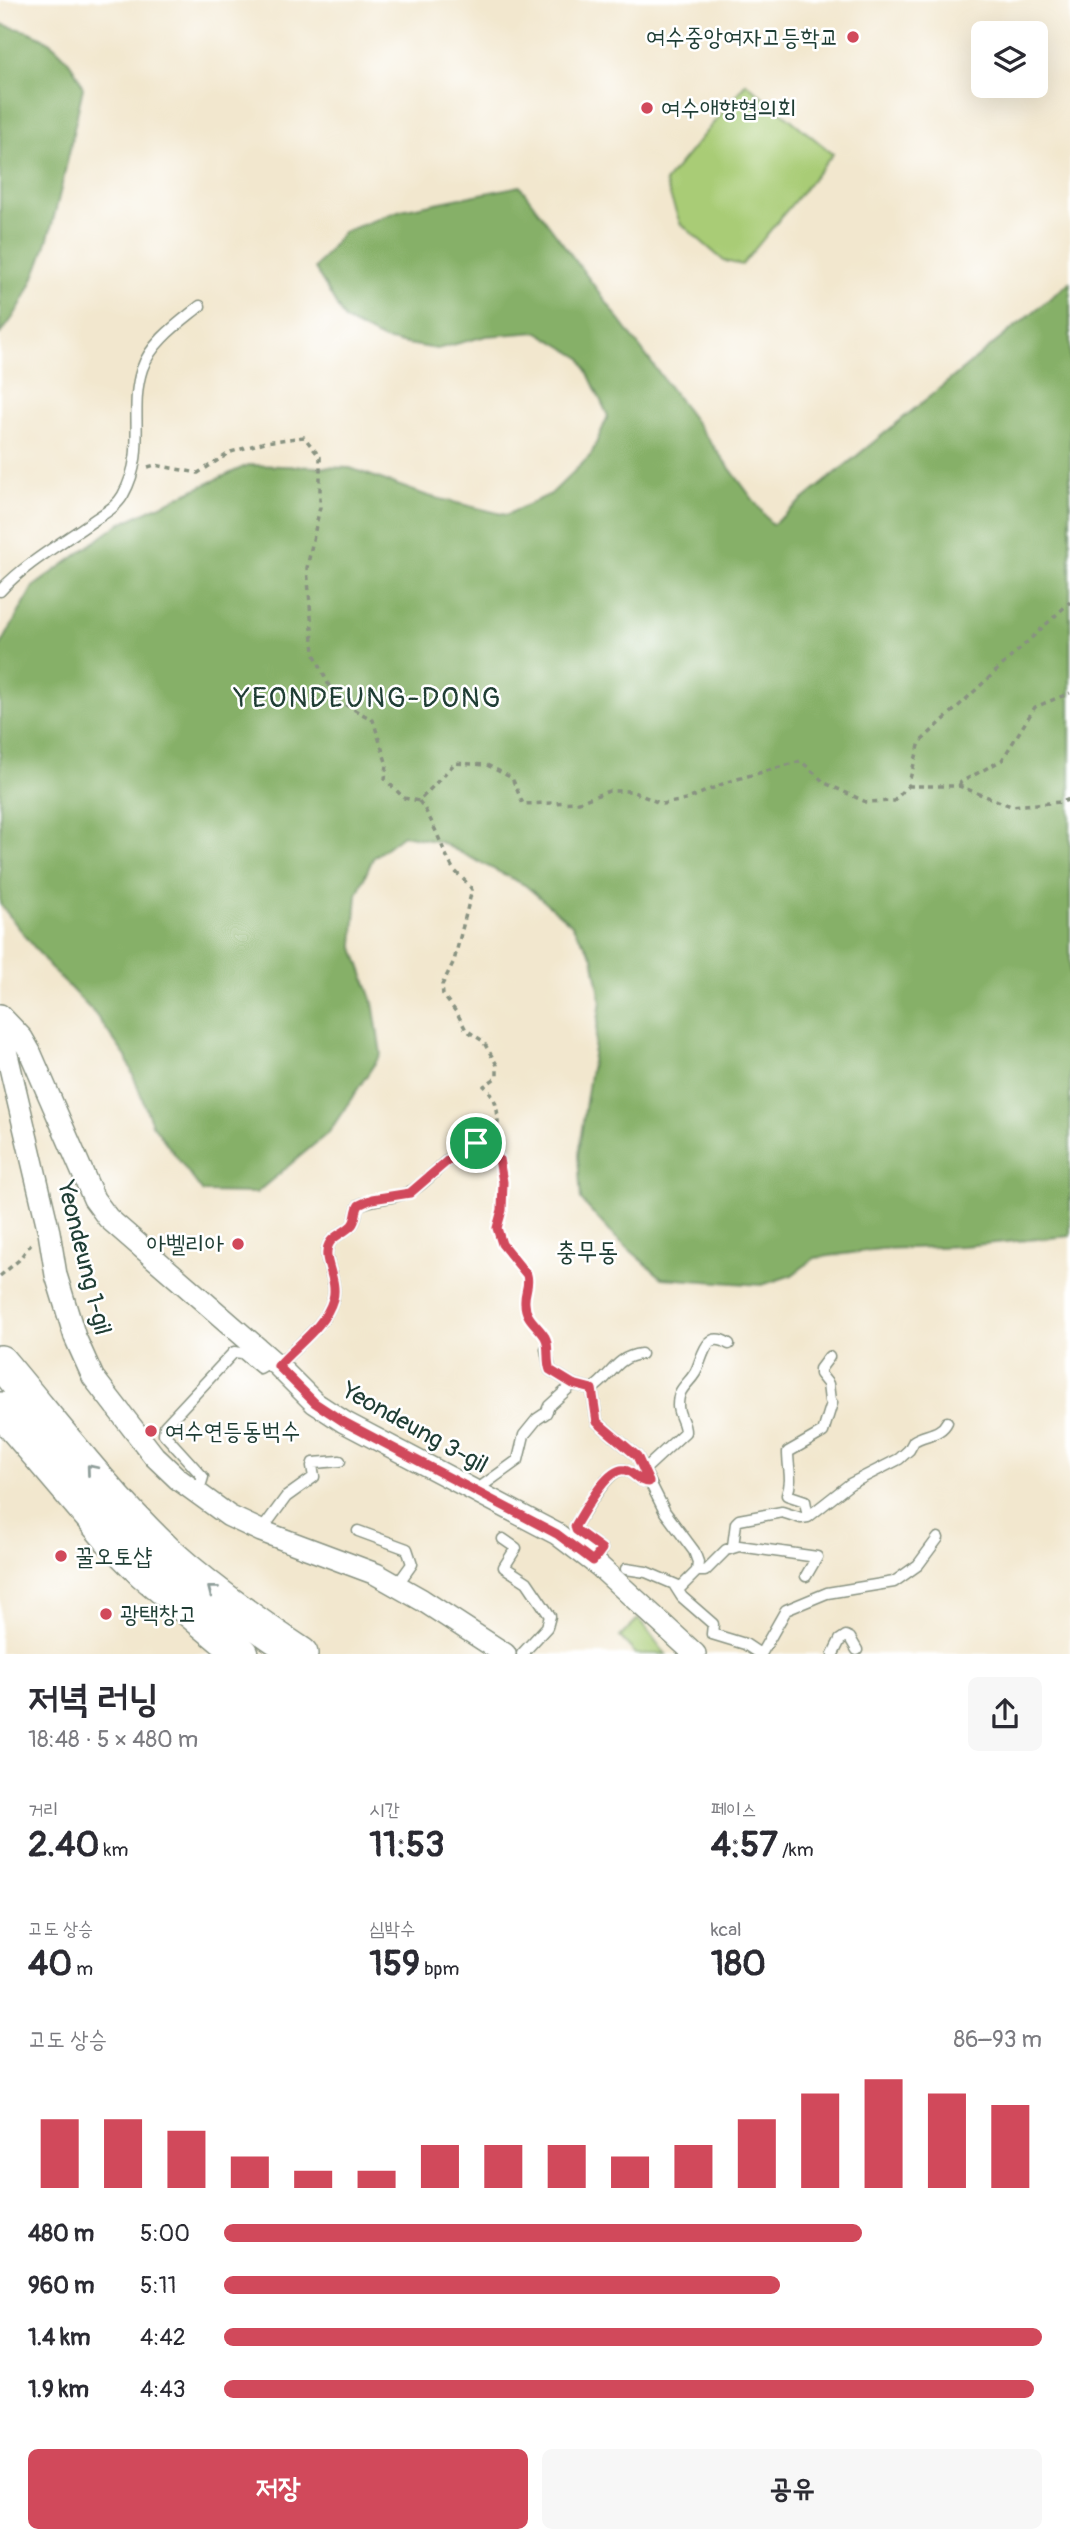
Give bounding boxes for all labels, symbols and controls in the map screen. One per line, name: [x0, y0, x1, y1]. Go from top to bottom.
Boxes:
map controls: [971, 21, 1048, 98]
button: layers: [971, 21, 1048, 98]
place label: 여수중앙여자고등학교: [646, 23, 839, 52]
marker: 여수중앙여자고등학교: [845, 29, 861, 45]
place label: 여수애향협의회: [661, 94, 796, 123]
marker: 여수애향협의회: [639, 100, 655, 116]
district label: YEONDEUNG-DONG: [233, 681, 502, 716]
pin: [446, 1113, 506, 1173]
icon: arrive: [457, 1124, 495, 1162]
street label: Yeondeung 1-gil: [51, 1177, 117, 1338]
place label: 아벨리아: [147, 1230, 224, 1259]
marker: 아벨리아: [230, 1236, 246, 1252]
district label: 충무동: [556, 1236, 618, 1268]
street label: Yeondeung 3-gil: [336, 1376, 493, 1480]
place label: 여수연등동벅수: [165, 1417, 300, 1446]
marker: 여수연등동벅수: [143, 1423, 159, 1439]
one-way arrow: [87, 1464, 99, 1477]
place label: 꿀오토샵: [75, 1542, 152, 1571]
marker: 꿀오토샵: [53, 1548, 69, 1564]
one-way arrow: [208, 1585, 220, 1598]
place label: 광택창고: [120, 1600, 197, 1629]
marker: 광택창고: [98, 1606, 114, 1622]
text: 저녁 러닝: [28, 1675, 159, 1723]
button: share: [968, 1677, 1042, 1751]
text: 18:48 · 5 × 480 m: [28, 1725, 198, 1754]
text: 거리: [28, 1798, 59, 1822]
text: 시간: [369, 1798, 400, 1822]
text: 페이스: [711, 1798, 757, 1822]
text: 2.40: [28, 1823, 99, 1867]
text: 11:53: [369, 1823, 445, 1867]
text: 4:57: [711, 1823, 778, 1867]
text: km: [99, 1838, 128, 1862]
text: /km: [778, 1838, 814, 1862]
text: 고도 상승: [28, 1917, 93, 1941]
text: 심박수: [369, 1917, 415, 1941]
text: kcal: [711, 1918, 742, 1942]
text: 40: [28, 1942, 72, 1986]
text: 159: [369, 1942, 420, 1986]
text: 180: [711, 1942, 766, 1986]
text: m: [72, 1957, 93, 1981]
text: bpm: [420, 1957, 459, 1981]
text: 고도 상승: [28, 2025, 107, 2054]
text: 86–93 m: [953, 2025, 1042, 2054]
text: 480 m: [28, 2219, 94, 2248]
text: 5:00: [140, 2219, 190, 2248]
text: 960 m: [28, 2271, 94, 2300]
text: 5:11: [140, 2271, 177, 2300]
text: 1.4 km: [28, 2323, 90, 2352]
text: 4:42: [140, 2323, 186, 2352]
text: 1.9 km: [28, 2375, 89, 2404]
text: 4:43: [140, 2375, 186, 2404]
button: 저장: [28, 2449, 528, 2529]
button: 공유: [542, 2449, 1042, 2529]

